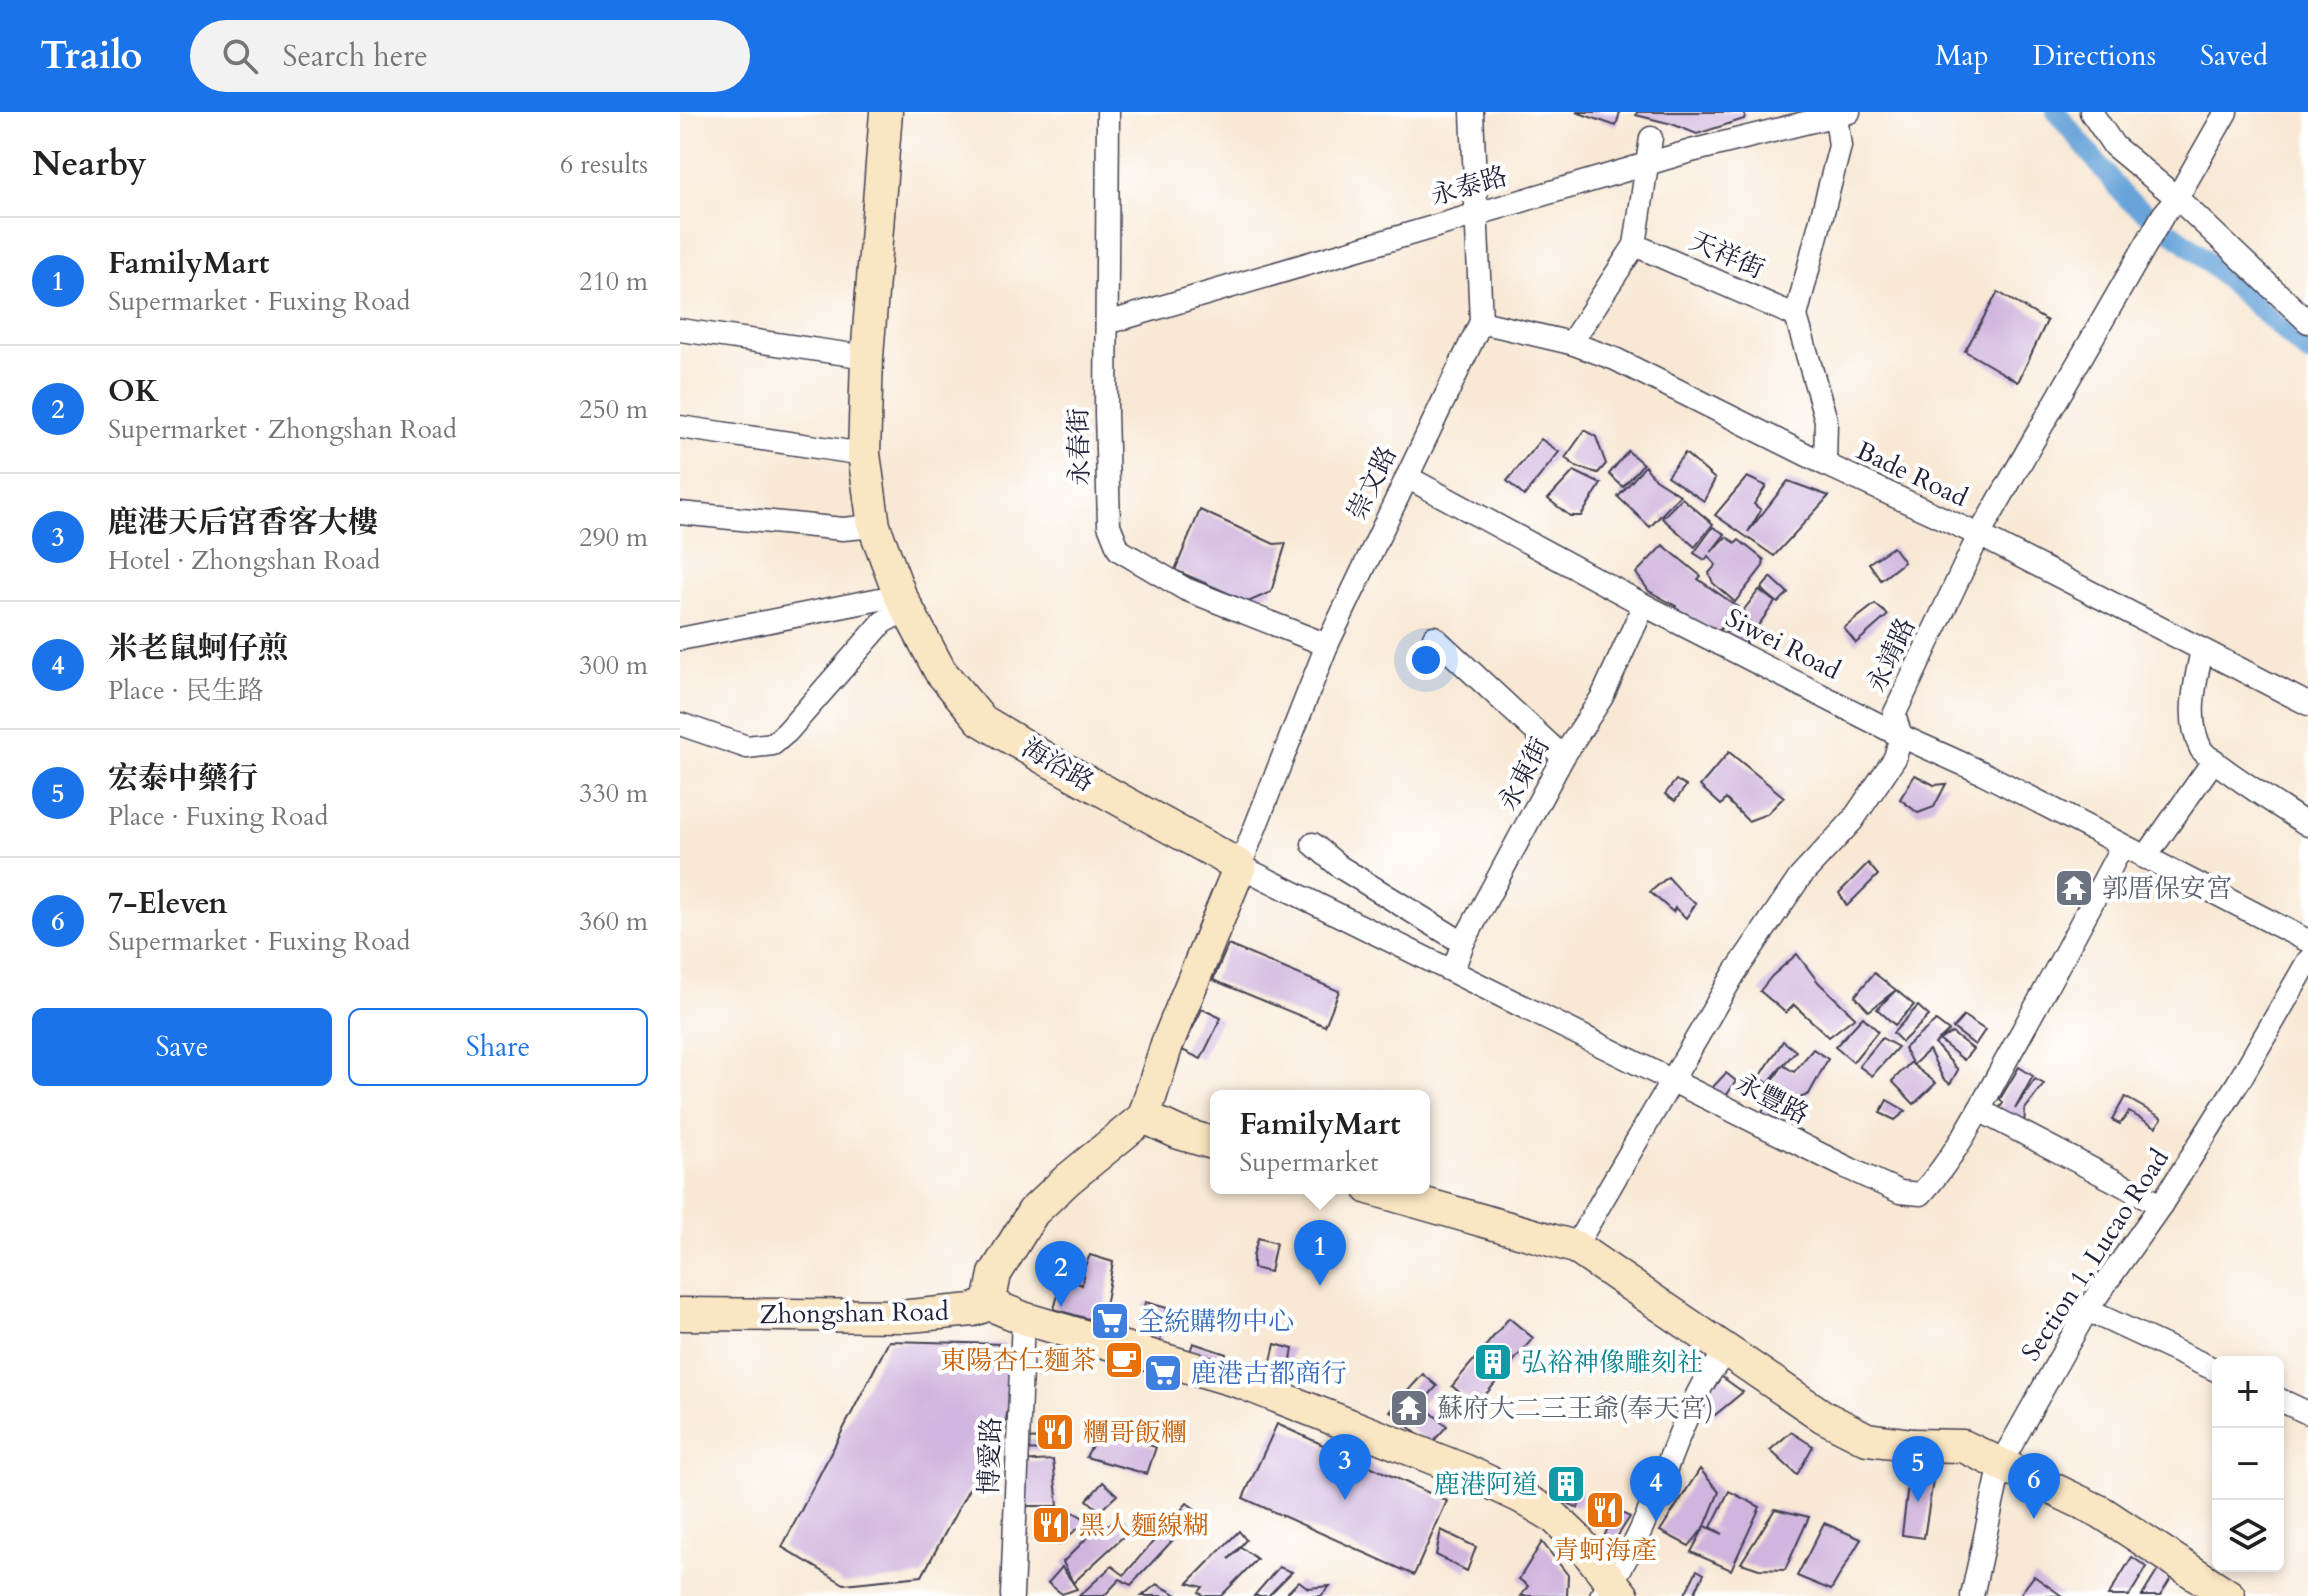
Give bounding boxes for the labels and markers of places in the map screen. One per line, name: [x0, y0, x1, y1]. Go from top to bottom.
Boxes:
temple icon: 郭厝保安宮: [2053, 867, 2095, 909]
place label: 郭厝保安宮: [2102, 871, 2232, 906]
pin: 1: [1294, 1220, 1346, 1286]
pin: 2: [1035, 1241, 1087, 1307]
supermarket icon: 全統購物中心: [1089, 1300, 1131, 1342]
place label: 全統購物中心: [1138, 1304, 1294, 1339]
cafe icon: 東陽杏仁麵茶: [1103, 1339, 1145, 1381]
building icon: 弘裕神像雕刻社: [1472, 1341, 1514, 1383]
place label: 東陽杏仁麵茶: [940, 1343, 1096, 1378]
place label: 弘裕神像雕刻社: [1521, 1345, 1703, 1380]
supermarket icon: 鹿港古都商行: [1142, 1352, 1184, 1394]
place label: 鹿港古都商行: [1191, 1356, 1347, 1391]
temple icon: 蘇府大二三王爺(奉天宮): [1388, 1387, 1430, 1429]
place label: 蘇府大二三王爺(奉天宮): [1437, 1391, 1714, 1426]
restaurant icon: 糰哥飯糰: [1034, 1411, 1076, 1453]
place label: 糰哥飯糰: [1083, 1415, 1187, 1450]
pin: 3: [1319, 1434, 1371, 1500]
pin: 5: [1892, 1436, 1944, 1502]
pin: 6: [2008, 1453, 2060, 1519]
pin: 4: [1630, 1456, 1682, 1522]
building icon: 鹿港阿道: [1545, 1463, 1587, 1505]
place label: 鹿港阿道: [1434, 1467, 1538, 1502]
restaurant icon: 青蚵海產: [1584, 1489, 1626, 1531]
restaurant icon: 黑人麵線糊: [1030, 1504, 1072, 1546]
place label: 黑人麵線糊: [1079, 1508, 1209, 1543]
place label: 青蚵海產: [1553, 1533, 1657, 1568]

